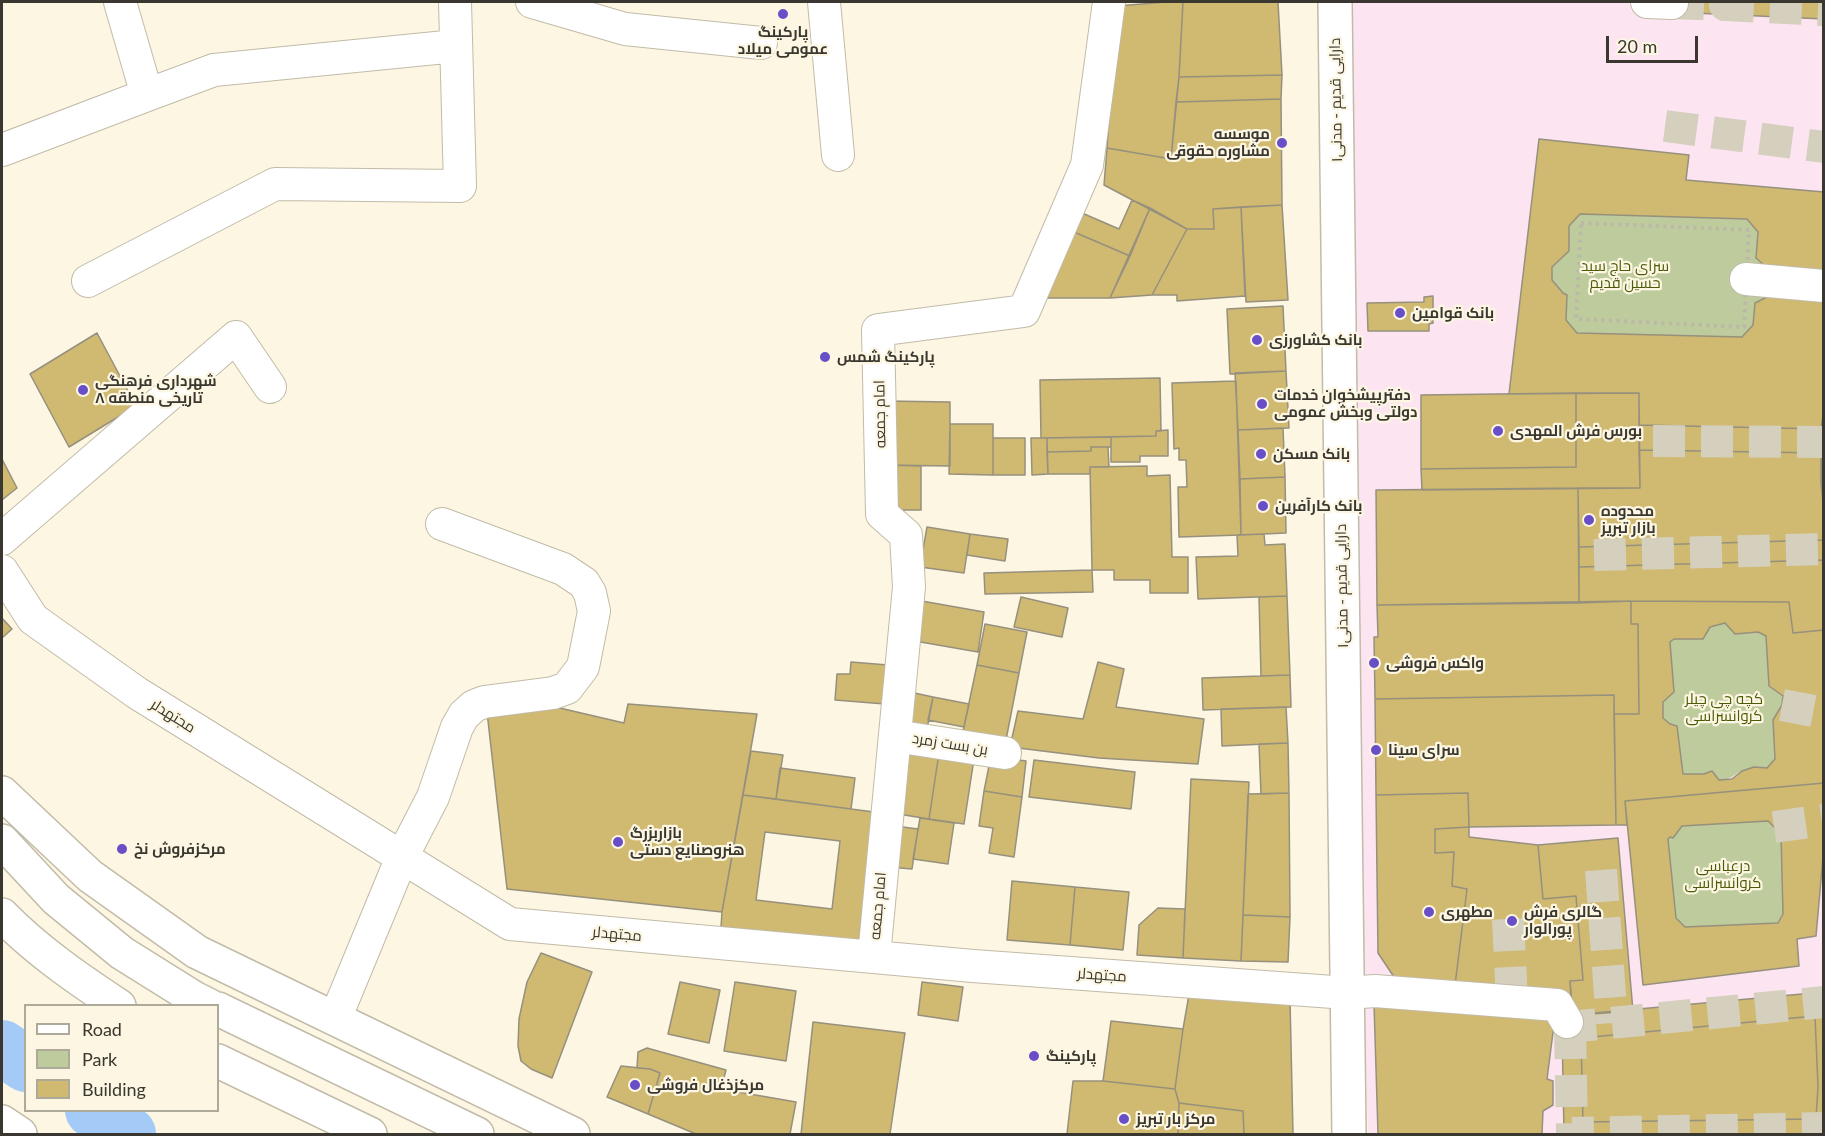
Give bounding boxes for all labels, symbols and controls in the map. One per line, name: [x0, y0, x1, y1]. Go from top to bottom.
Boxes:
marker: پارکینگ عمومی میلاد: [776, 7, 790, 21]
place label: پارکینگ عمومی میلاد: [738, 23, 828, 58]
scale bar: [1609, 24, 1700, 62]
text: 20 m: [1617, 35, 1657, 57]
street label: دارایی قدیم - مدنی۱: [1326, 38, 1346, 162]
place label: موسسه مشاوره حقوقی: [1166, 125, 1270, 160]
marker: موسسه مشاوره حقوقی: [1275, 136, 1289, 150]
park label: سرای حاج سید حسین قدیم: [1581, 257, 1669, 292]
place label: بانک قوامین: [1412, 304, 1494, 322]
marker: بانک قوامین: [1393, 306, 1407, 320]
place label: بانک کشاورزی: [1269, 331, 1362, 349]
marker: بانک کشاورزی: [1250, 333, 1264, 347]
place label: پارکینگ شمس: [837, 348, 935, 366]
marker: پارکینگ شمس: [818, 350, 832, 364]
place label: شهرداری فرهنگی تاریخی منطقه ۸: [95, 372, 217, 407]
street label: امام جمعه: [870, 380, 890, 448]
marker: شهرداری فرهنگی تاریخی منطقه ۸: [76, 383, 90, 397]
place label: دفترپیشخوان خدمات دولتی وبخش عمومی: [1274, 386, 1417, 421]
marker: دفترپیشخوان خدمات دولتی وبخش عمومی: [1255, 397, 1269, 411]
place label: بورس فرش المهدی: [1510, 422, 1642, 440]
marker: بورس فرش المهدی: [1491, 424, 1505, 438]
place label: بانک مسکن: [1273, 445, 1350, 463]
marker: بانک مسکن: [1254, 447, 1268, 461]
place label: بانک کارآفرین: [1275, 497, 1362, 515]
marker: بانک کارآفرین: [1256, 499, 1270, 513]
place label: محدوده بازار تبریز: [1601, 502, 1656, 537]
marker: محدوده بازار تبریز: [1582, 513, 1596, 527]
street label: دارایی قدیم - مدنی۱: [1332, 524, 1352, 648]
place label: واکس فروشی: [1386, 654, 1484, 672]
marker: واکس فروشی: [1367, 656, 1381, 670]
park label: کچه چی چیلر کروانسراسی: [1685, 690, 1763, 725]
street label: مجتهدلر: [147, 695, 199, 737]
street label: بن بست زمرد: [911, 729, 989, 759]
place label: سرای سینا: [1388, 741, 1460, 759]
marker: سرای سینا: [1369, 743, 1383, 757]
place label: بازاربزرگ هنروصنایع دستی: [630, 824, 745, 859]
marker: بازاربزرگ هنروصنایع دستی: [611, 835, 625, 849]
place label: مرکزفروش نخ: [134, 840, 226, 858]
marker: مرکزفروش نخ: [115, 842, 129, 856]
park label: درعباسی کروانسراسی: [1685, 857, 1761, 892]
street label: امام جمعه: [866, 871, 890, 941]
place label: مطهری: [1441, 903, 1493, 921]
place label: گالری فرش پورالوار: [1524, 903, 1602, 938]
marker: مطهری: [1422, 905, 1436, 919]
marker: گالری فرش پورالوار: [1505, 914, 1519, 928]
street label: مجتهدلر: [591, 923, 643, 945]
street label: مجتهدلر: [1077, 964, 1127, 986]
legend: [24, 1004, 219, 1112]
text: Road: [82, 1018, 122, 1040]
place label: پارکینگ: [1046, 1047, 1096, 1065]
text: Park: [82, 1048, 117, 1070]
marker: پارکینگ: [1027, 1049, 1041, 1063]
place label: مرکزذغال فروشی: [647, 1076, 764, 1094]
text: Building: [82, 1078, 146, 1100]
marker: مرکزذغال فروشی: [628, 1078, 642, 1092]
place label: مرکز بار تبریز: [1136, 1110, 1215, 1128]
marker: مرکز بار تبریز: [1117, 1112, 1131, 1126]

